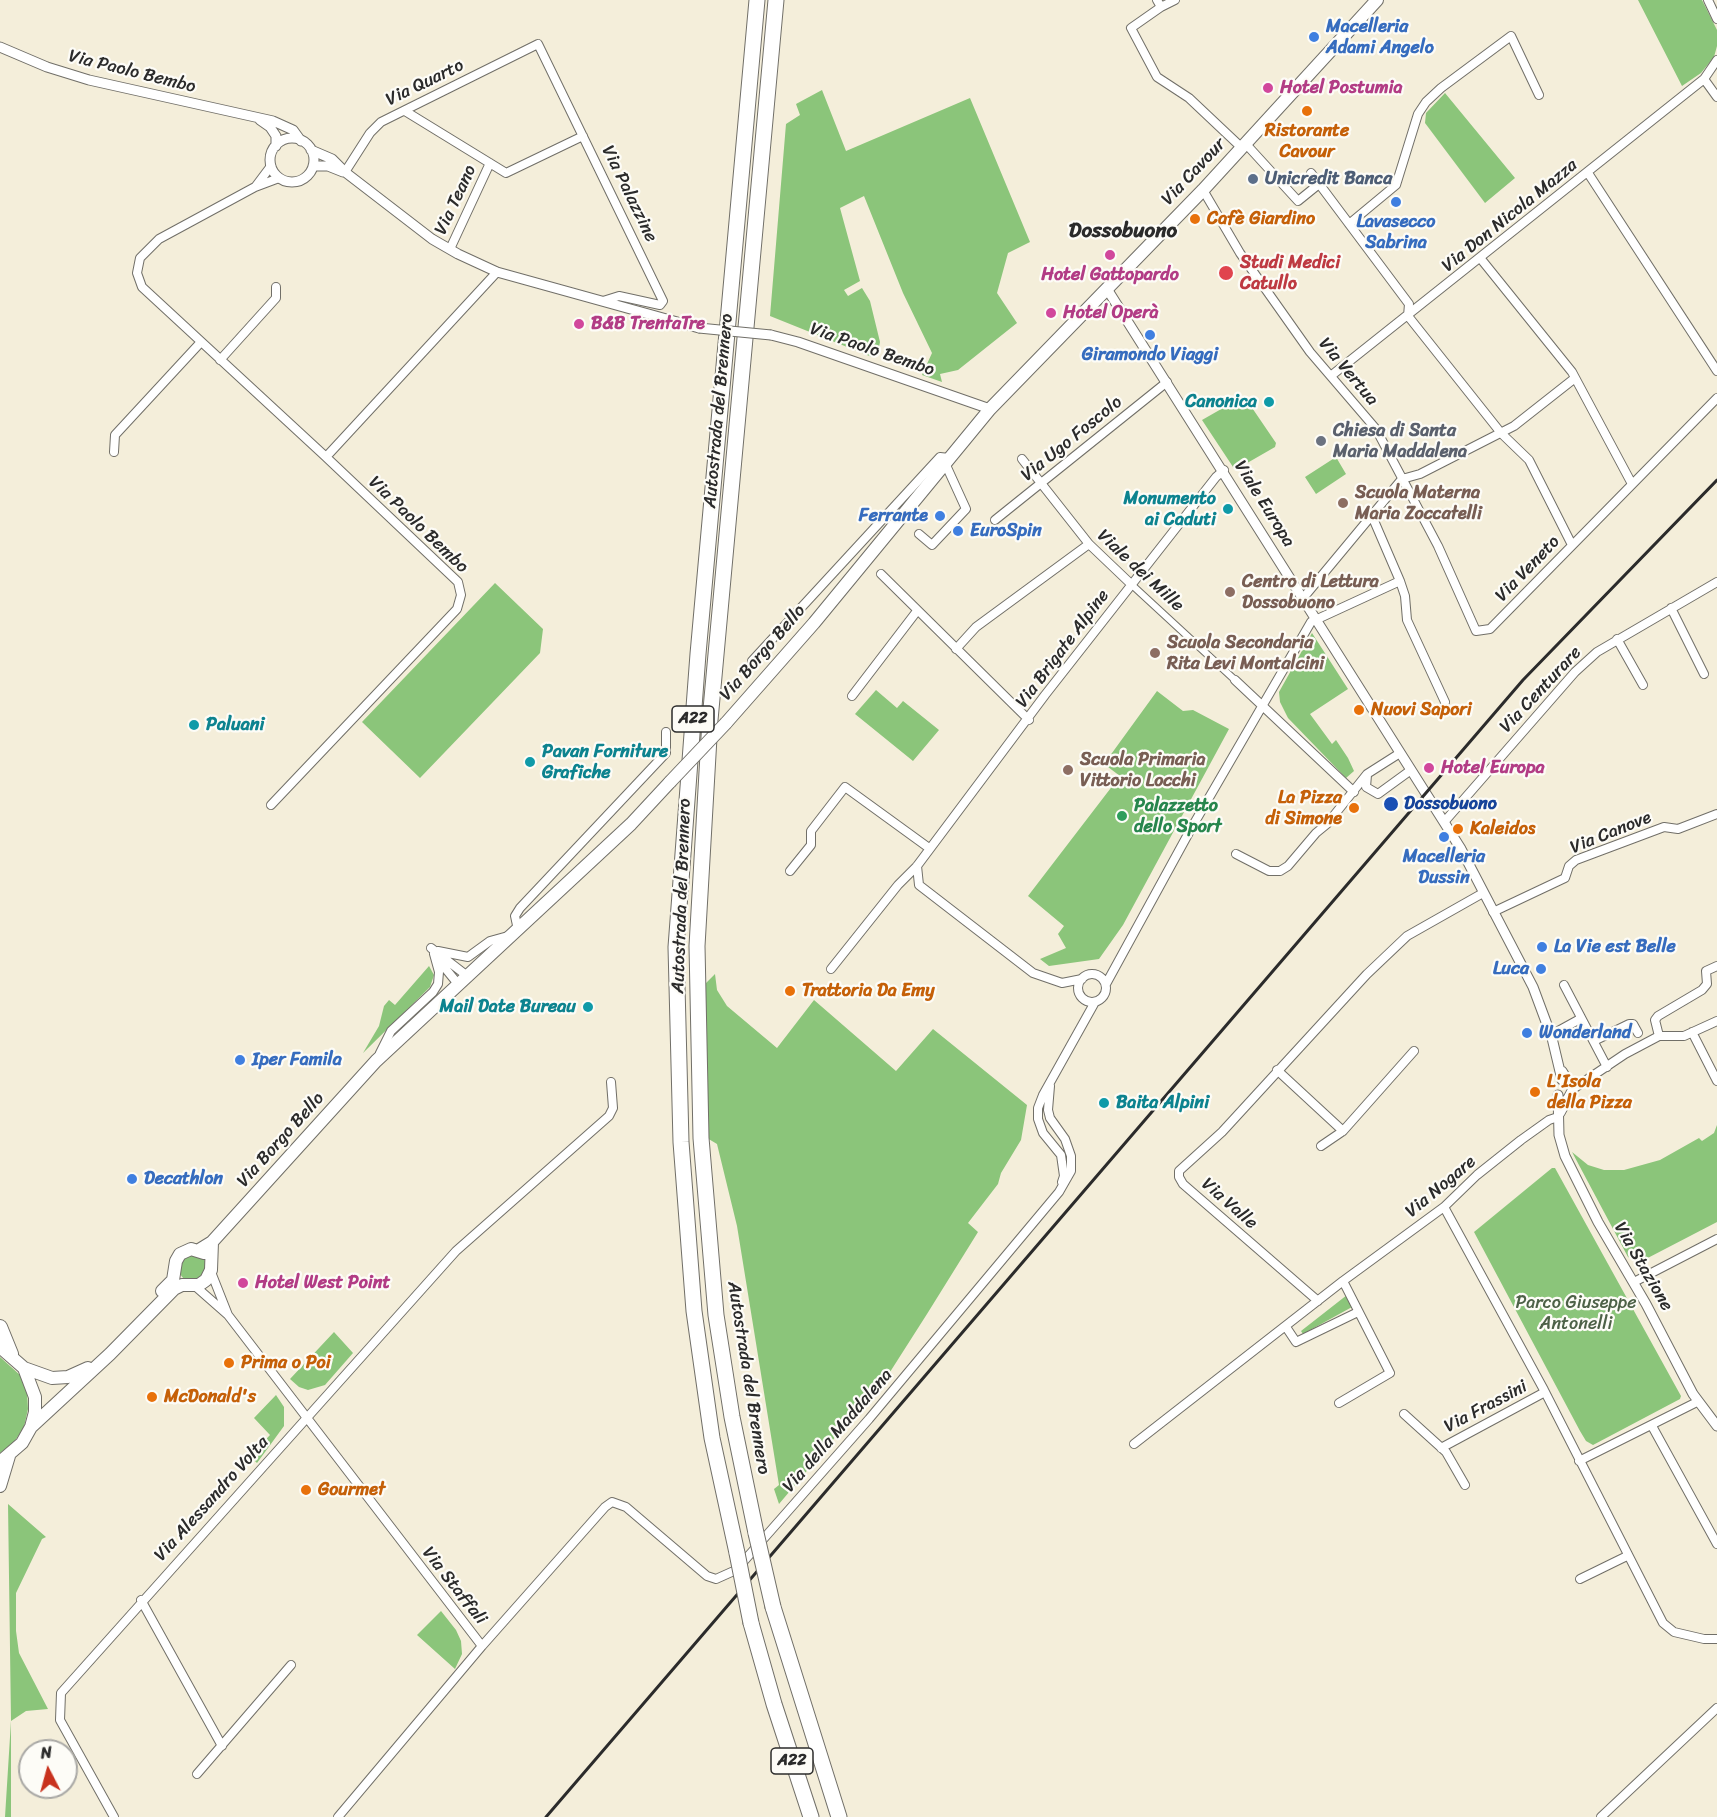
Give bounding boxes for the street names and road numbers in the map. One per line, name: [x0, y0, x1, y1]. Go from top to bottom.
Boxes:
street label: Via Paolo Bembo: [66, 46, 198, 98]
street label: Via Quarto: [383, 55, 467, 111]
street label: Via Cavour: [1157, 134, 1231, 210]
street label: Via Palazzine: [596, 142, 662, 246]
street label: Via Don Nicola Mazza: [1438, 155, 1582, 277]
street label: Via Teano: [430, 162, 482, 238]
street label: Autostrada del Brennero: [700, 313, 738, 509]
street label: Via Paolo Bembo: [807, 319, 937, 381]
street label: Via Vertua: [1313, 334, 1383, 410]
street label: Via Ugo Foscolo: [1017, 392, 1127, 486]
street label: Viale Europa: [1229, 457, 1299, 551]
street label: Via Paolo Bembo: [364, 472, 472, 578]
street label: Viale dei Mille: [1092, 525, 1188, 617]
street label: Via Veneto: [1491, 531, 1565, 607]
street label: Via Brigate Alpine: [1012, 586, 1114, 712]
street label: Via Borgo Bello: [715, 601, 811, 705]
street label: Via Centurare: [1496, 642, 1586, 738]
road number: A22: [672, 706, 714, 732]
street label: Autostrada del Brennero: [668, 798, 696, 994]
street label: Via Canove: [1567, 807, 1655, 859]
street label: Via Borgo Bello: [233, 1088, 329, 1192]
street label: Via Nogare: [1401, 1151, 1481, 1223]
street label: Via Valle: [1196, 1174, 1262, 1234]
street label: Via Stazione: [1609, 1219, 1677, 1315]
street label: Autostrada del Brennero: [722, 1280, 774, 1476]
street label: Via della Maddalena: [779, 1365, 897, 1497]
street label: Via Frassini: [1441, 1376, 1531, 1438]
street label: Via Alessandro Volta: [150, 1432, 274, 1566]
street label: Via Staffali: [417, 1543, 491, 1629]
road number: A22: [771, 1748, 813, 1774]

